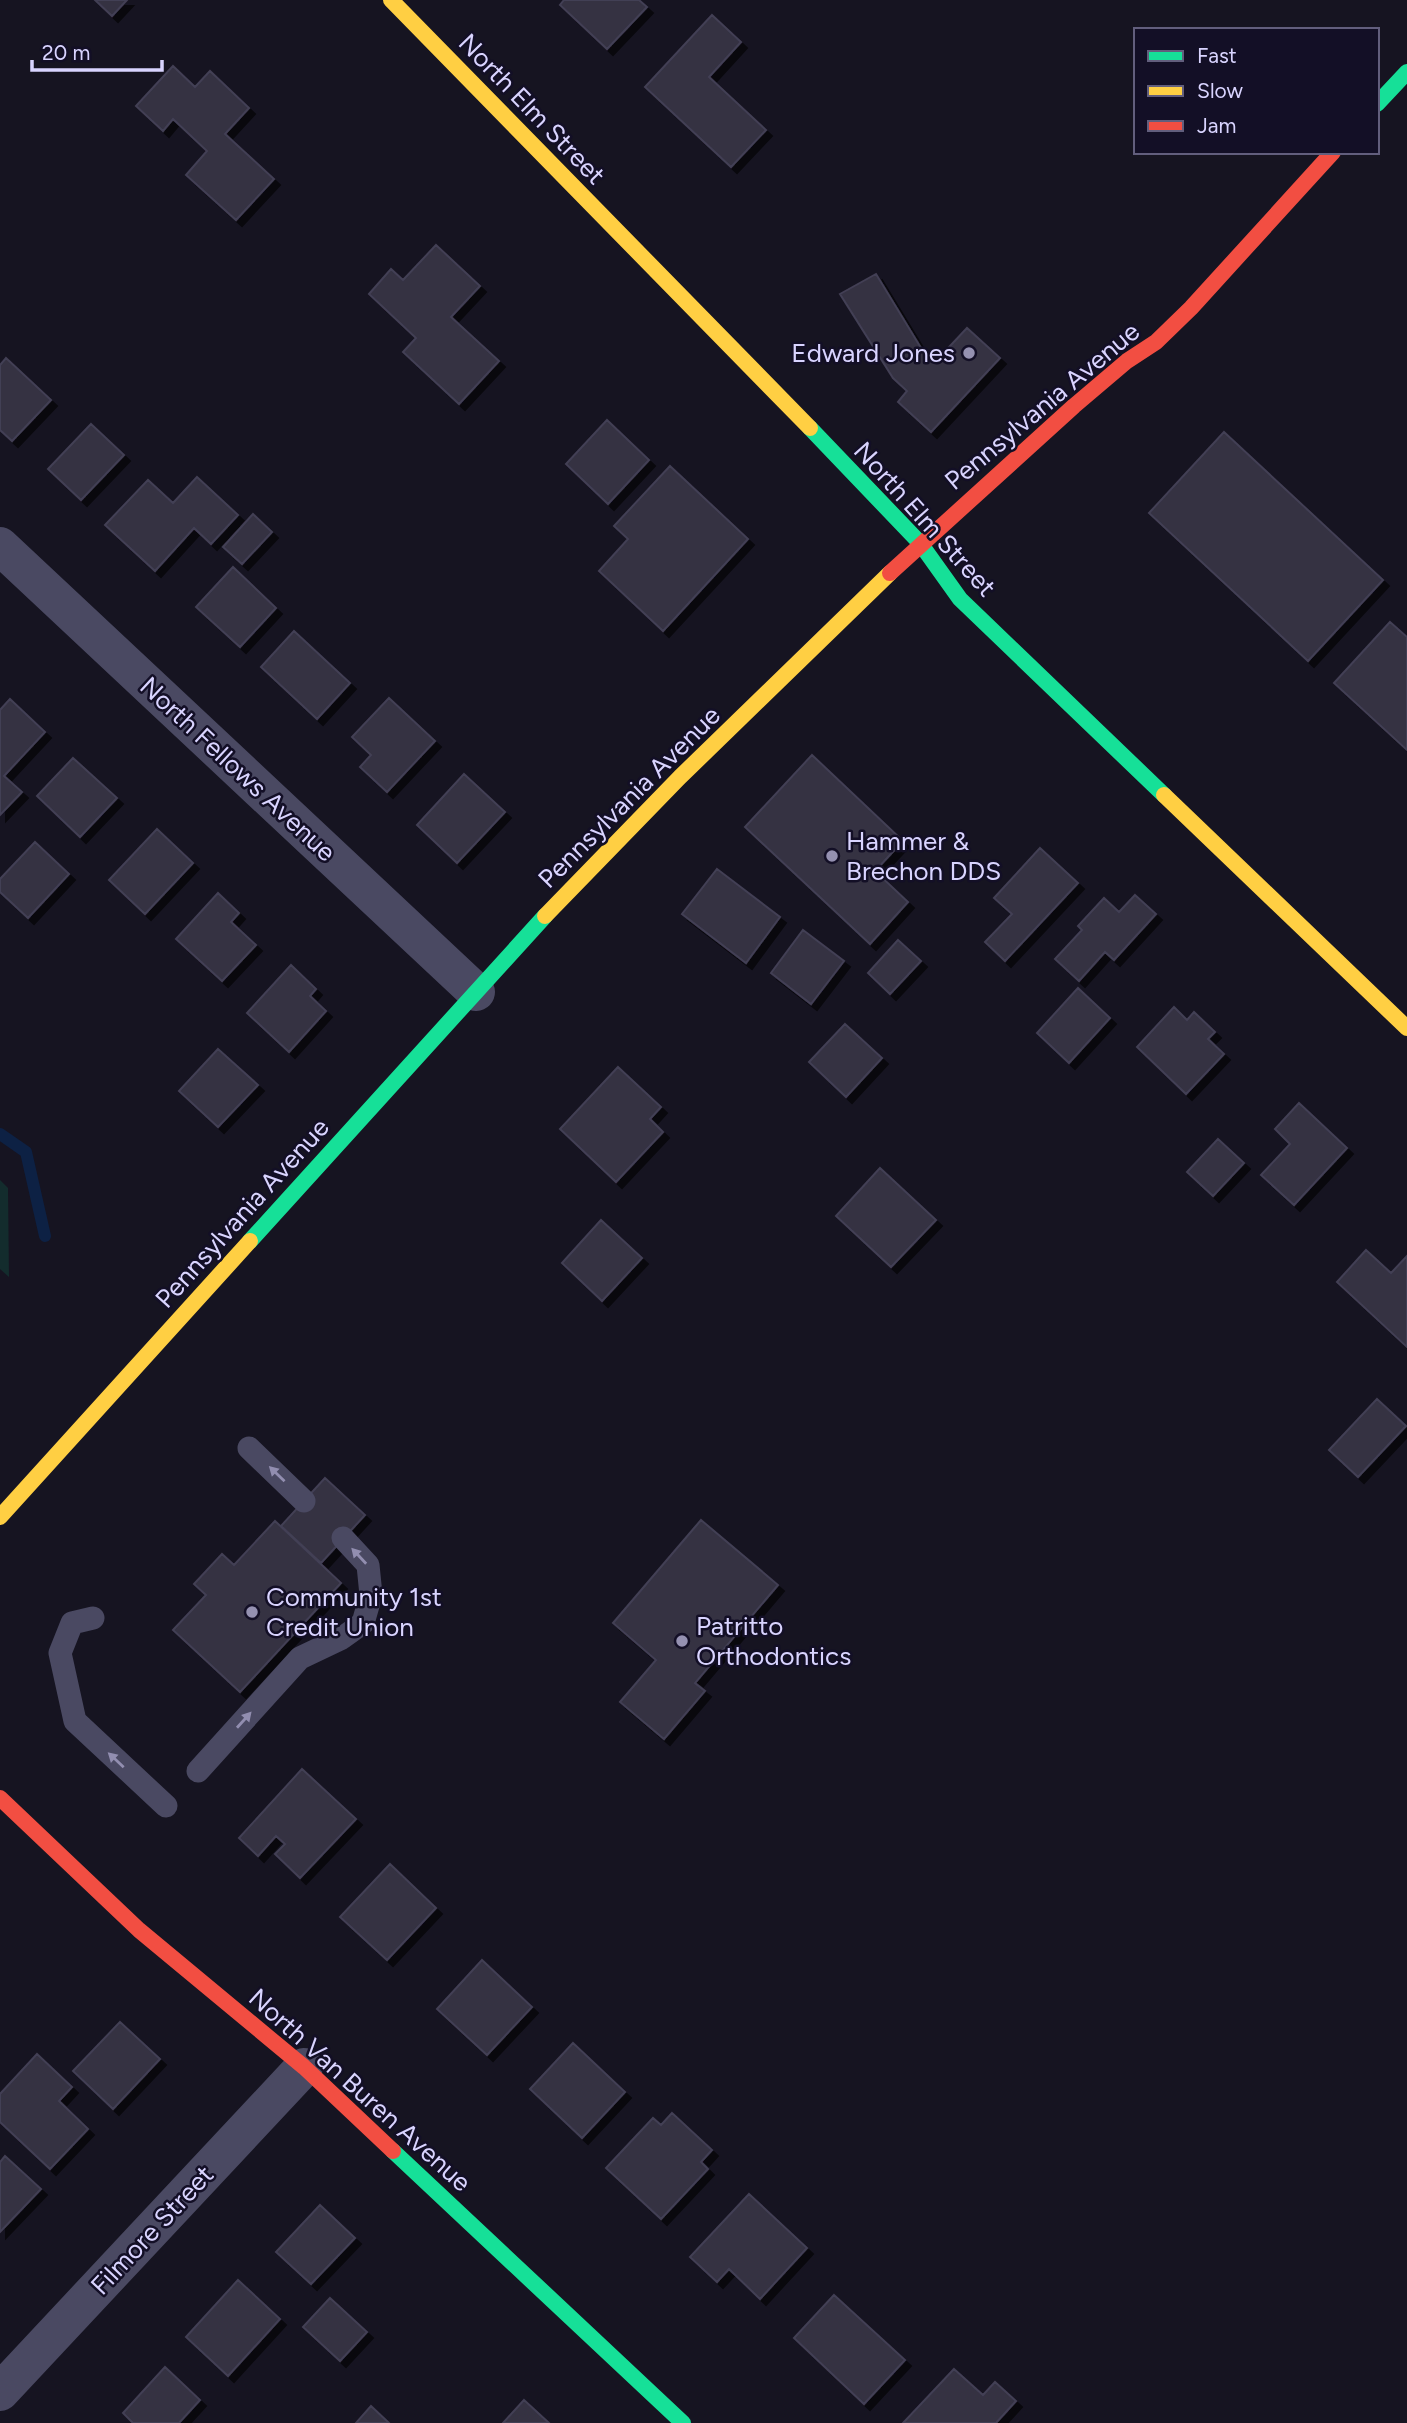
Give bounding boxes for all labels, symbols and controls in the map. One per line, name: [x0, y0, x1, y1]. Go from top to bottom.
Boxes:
street label: North Elm Street: [452, 27, 612, 191]
scale bar: [32, 28, 161, 72]
legend: [1134, 28, 1379, 154]
text: 20 m: [42, 40, 90, 65]
text: Fast: [1197, 43, 1237, 68]
text: Slow: [1197, 78, 1243, 103]
text: Jam: [1197, 113, 1236, 138]
street label: Pennsylvania Avenue: [938, 315, 1146, 497]
place label: Edward Jones: [791, 337, 955, 369]
marker: Edward Jones: [961, 345, 977, 361]
street label: North Elm Street: [847, 435, 1003, 603]
street label: North Fellows Avenue: [133, 670, 343, 868]
street label: Pennsylvania Avenue: [531, 699, 727, 895]
place label: Hammer & Brechon DDS: [846, 825, 1001, 887]
marker: Hammer & Brechon DDS: [824, 848, 840, 864]
street label: Pennsylvania Avenue: [148, 1112, 336, 1314]
one-way arrow: [269, 1467, 286, 1483]
one-way arrow: [352, 1548, 368, 1565]
place label: Community 1st Credit Union: [266, 1581, 442, 1643]
marker: Community 1st Credit Union: [244, 1604, 260, 1620]
place label: Patritto Orthodontics: [696, 1610, 851, 1672]
marker: Patritto Orthodontics: [674, 1633, 690, 1649]
one-way arrow: [236, 1711, 252, 1729]
one-way arrow: [108, 1752, 125, 1768]
street label: North Van Buren Avenue: [242, 1982, 478, 2198]
street label: Filmore Street: [84, 2159, 220, 2301]

